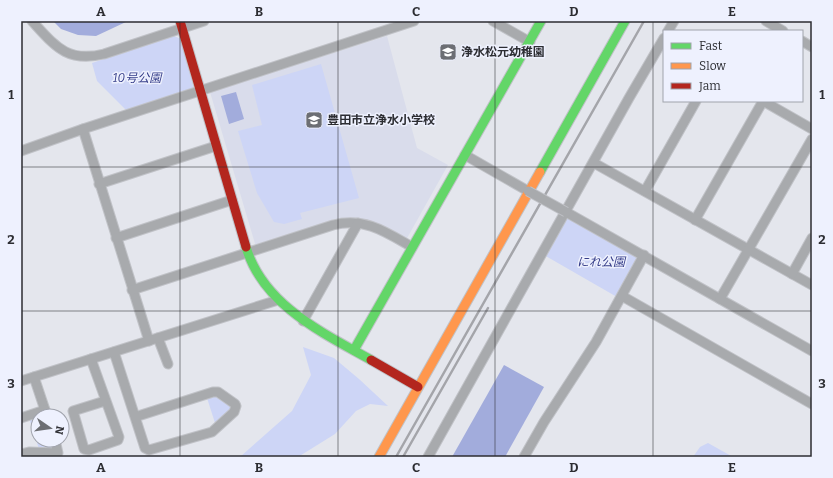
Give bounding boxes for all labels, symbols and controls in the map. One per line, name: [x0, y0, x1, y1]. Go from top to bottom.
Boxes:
text: A: [96, 4, 106, 19]
text: B: [255, 4, 263, 19]
text: C: [412, 4, 420, 19]
text: D: [569, 4, 579, 19]
text: E: [728, 4, 736, 19]
legend: [663, 30, 803, 102]
text: Fast: [699, 39, 723, 53]
school or university icon: 浄水松元幼稚園: [438, 42, 458, 62]
place label: 浄水松元幼稚園: [461, 45, 545, 59]
text: Slow: [699, 59, 726, 73]
park label: 10号公園: [113, 71, 163, 85]
text: Jam: [698, 79, 721, 93]
text: 1: [8, 87, 14, 102]
text: 1: [819, 87, 825, 102]
school or university icon: 豊田市立浄水小学校: [304, 110, 324, 130]
place label: 豊田市立浄水小学校: [327, 113, 435, 127]
text: 2: [7, 232, 15, 247]
text: 2: [818, 232, 826, 247]
park label: にれ公園: [577, 255, 627, 269]
text: 3: [7, 376, 15, 391]
text: 3: [818, 376, 826, 391]
north arrow: [30, 408, 70, 448]
text: N: [52, 425, 67, 436]
text: A: [96, 460, 106, 475]
text: B: [255, 460, 263, 475]
text: C: [412, 460, 420, 475]
text: D: [569, 460, 579, 475]
text: E: [728, 460, 736, 475]

